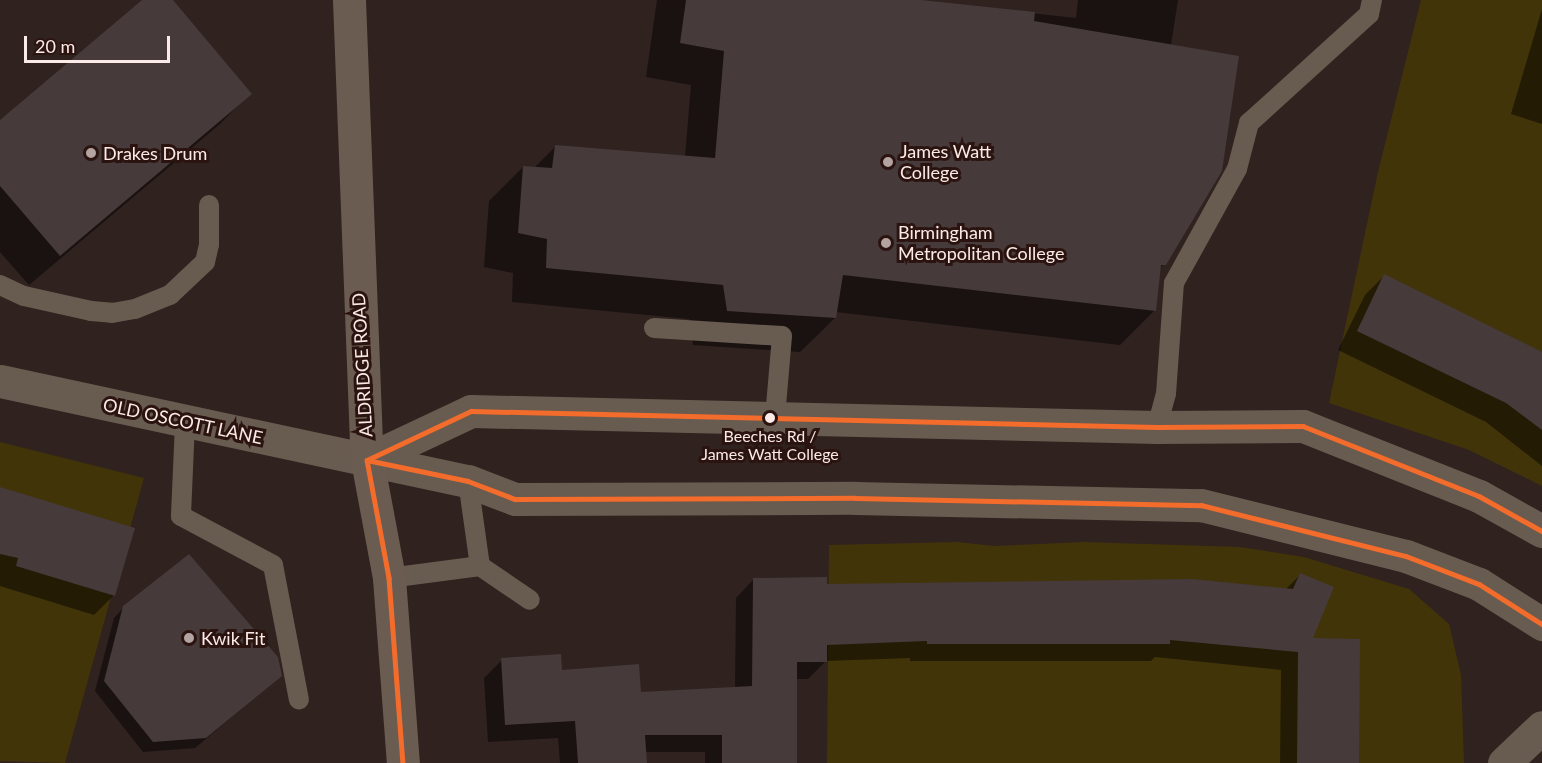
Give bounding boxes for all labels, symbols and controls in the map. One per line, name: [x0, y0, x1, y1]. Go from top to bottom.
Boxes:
scale bar: [27, 24, 172, 62]
text: 20 m: [35, 35, 75, 57]
place label: James Watt College: [900, 141, 992, 184]
place label: Drakes Drum: [103, 142, 207, 164]
marker: Drakes Drum: [84, 146, 98, 160]
marker: James Watt College: [881, 155, 895, 169]
place label: Birmingham Metropolitan College: [898, 222, 1064, 264]
marker: Birmingham Metropolitan College: [879, 236, 893, 250]
street label: ALDRIDGE ROAD: [347, 292, 377, 438]
street label: OLD OSCOTT LANE: [101, 393, 265, 449]
marker: Beeches Rd / James Watt College: [764, 412, 776, 424]
place label: Beeches Rd / James Watt College: [701, 426, 839, 464]
place label: Kwik Fit: [201, 627, 265, 649]
marker: Kwik Fit: [182, 631, 196, 645]

